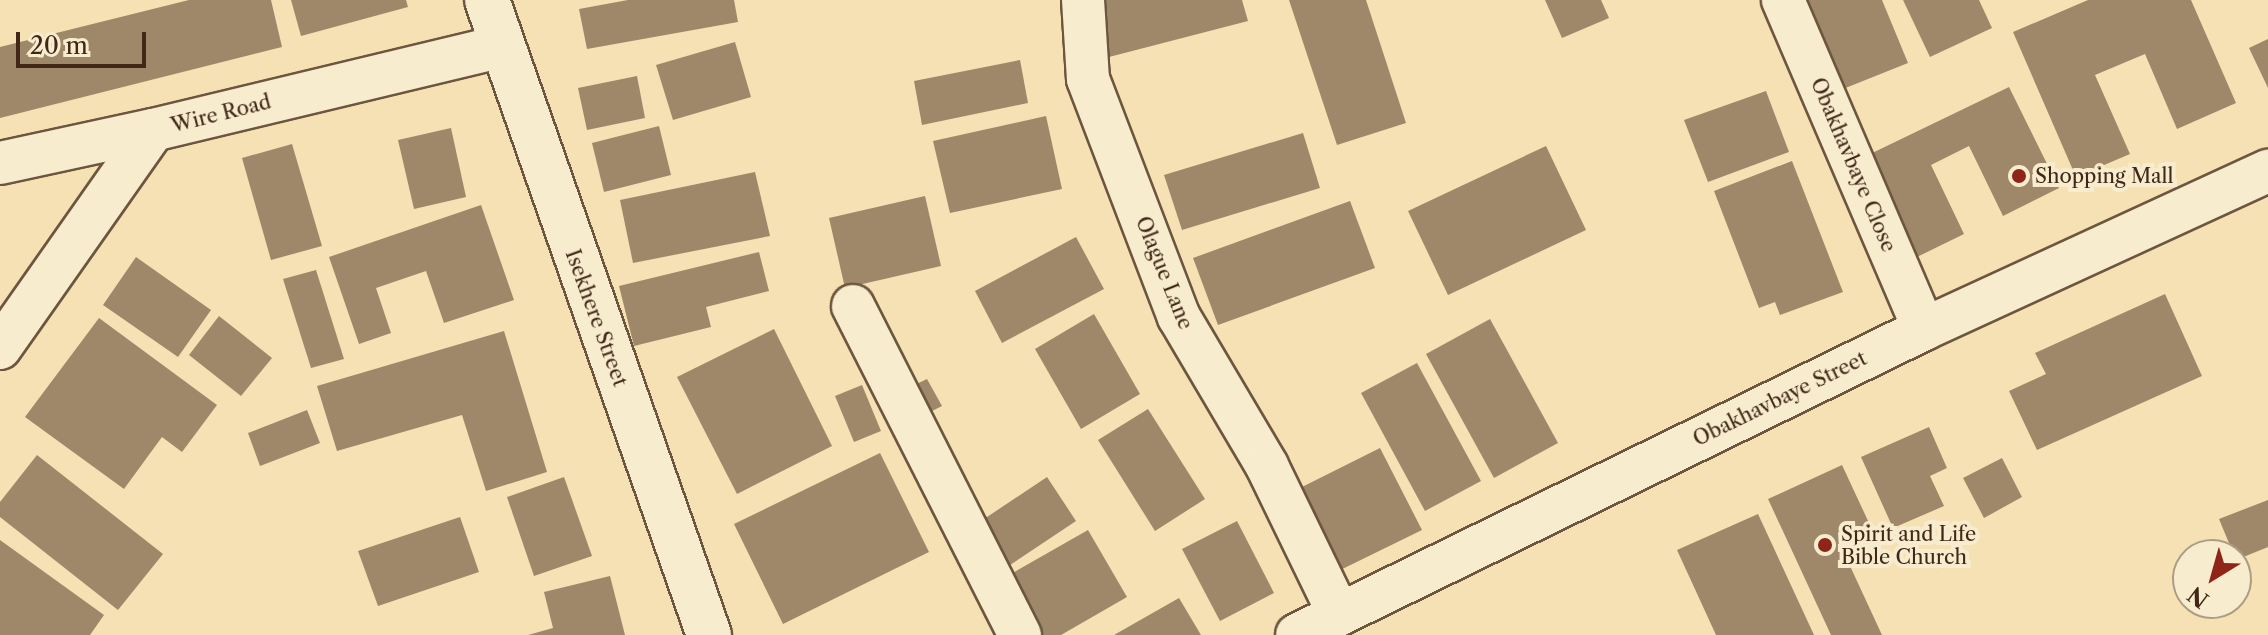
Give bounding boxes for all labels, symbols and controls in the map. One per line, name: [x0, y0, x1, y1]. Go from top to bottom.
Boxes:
scale bar: [20, 16, 150, 66]
text: 20 m: [30, 31, 88, 60]
street label: Obakhavbaye Close: [1805, 74, 1901, 256]
street label: Wire Road: [169, 90, 273, 138]
place label: Shopping Mall: [2035, 164, 2173, 188]
marker: Shopping Mall: [2010, 167, 2028, 185]
street label: Olague Lane: [1130, 213, 1198, 333]
street label: Isekhere Street: [560, 246, 632, 390]
street label: Obakhavbaye Street: [1689, 347, 1871, 451]
place label: Spirit and Life Bible Church: [1841, 522, 1976, 569]
marker: Spirit and Life Bible Church: [1816, 536, 1834, 554]
north arrow: [2172, 539, 2252, 619]
text: N: [2183, 580, 2214, 614]

